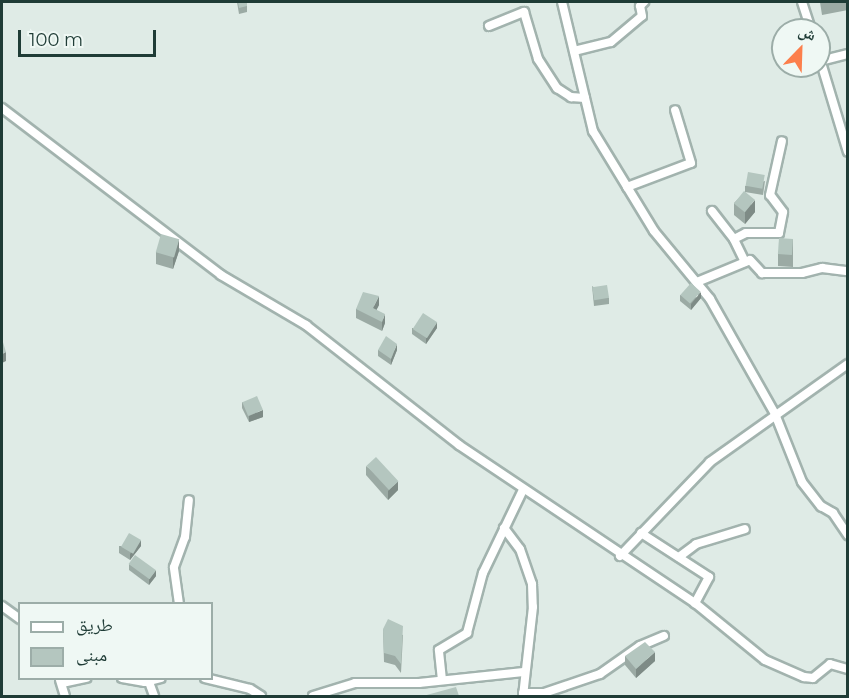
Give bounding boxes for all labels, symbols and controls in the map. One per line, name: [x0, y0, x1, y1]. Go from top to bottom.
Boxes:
scale bar: [21, 18, 159, 56]
north arrow: [771, 18, 831, 78]
text: ش: [796, 21, 819, 45]
text: 100 m: [29, 29, 83, 51]
legend: [18, 602, 213, 680]
text: طريق: [76, 614, 113, 636]
text: مبنى: [76, 644, 107, 666]

